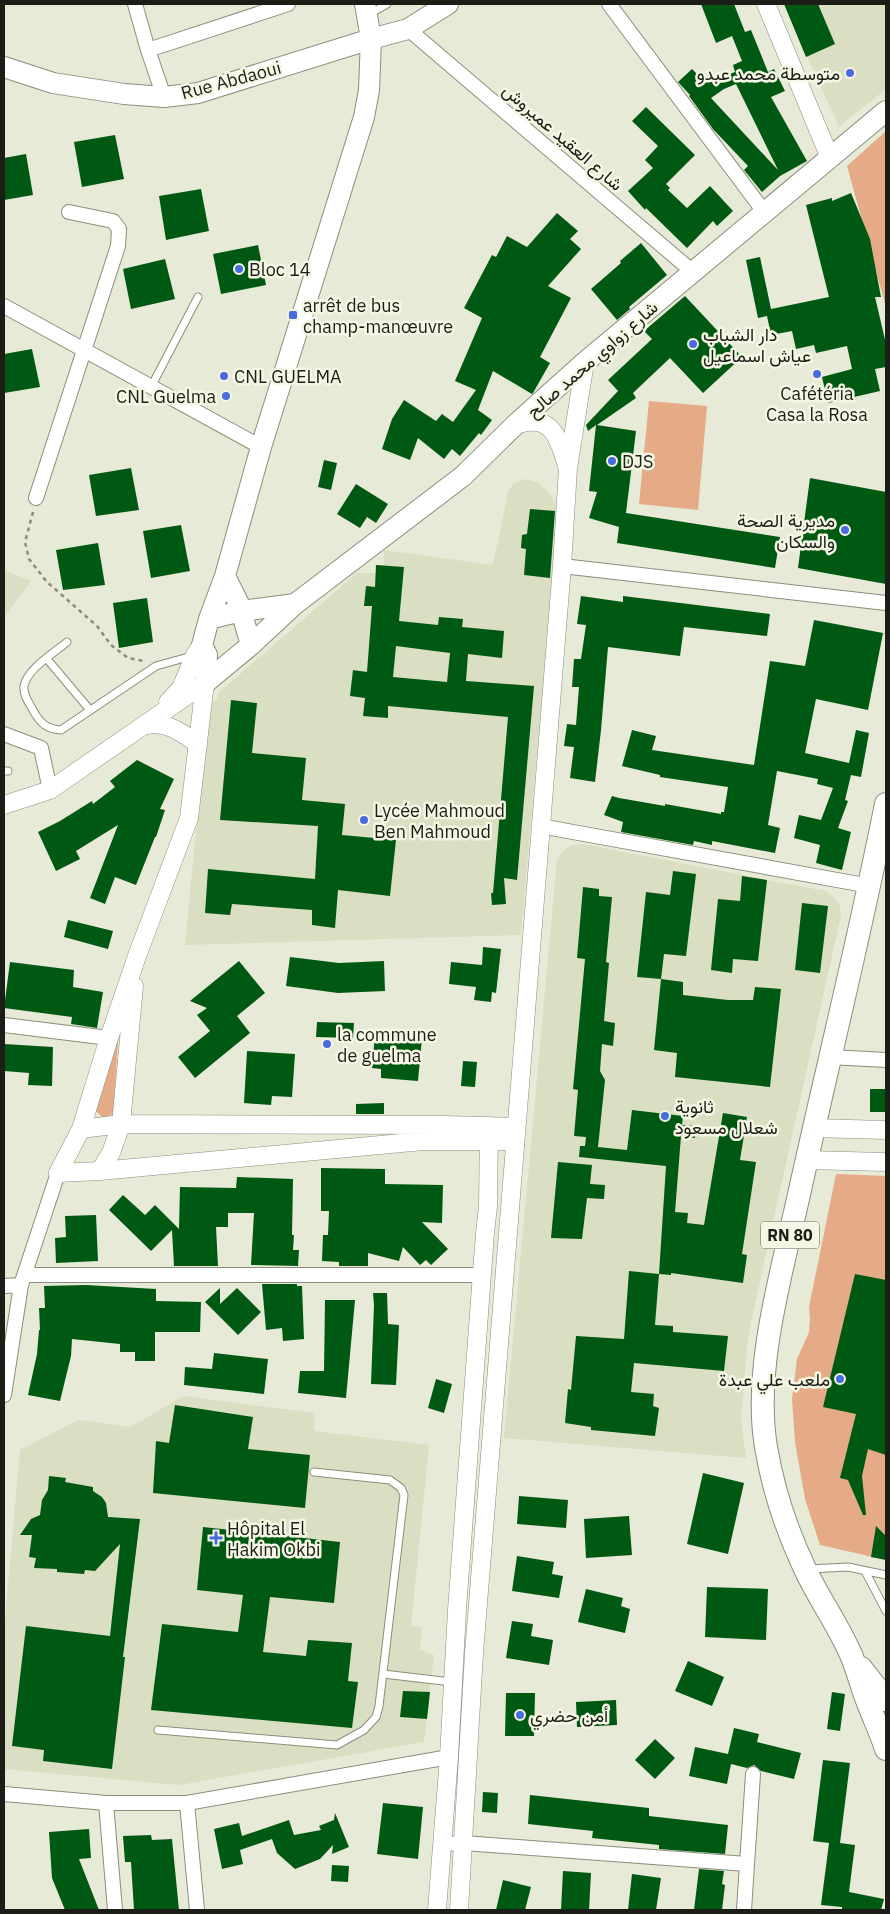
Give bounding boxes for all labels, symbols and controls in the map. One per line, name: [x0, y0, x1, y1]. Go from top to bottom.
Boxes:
street label: Rue Abdaoui: [178, 56, 284, 104]
place label: متوسطة محمد عبدو: [697, 62, 840, 85]
marker: متوسطة محمد عبدو: [844, 67, 856, 79]
street label: شارع العقيد عميروش: [497, 78, 628, 196]
place label: Bloc 14: [249, 258, 311, 281]
marker: Bloc 14: [233, 263, 245, 275]
place label: arrêt de bus champ-manœuvre: [303, 294, 453, 338]
street label: شارع زواوي محمد صالح: [522, 296, 665, 425]
marker: arrêt de bus champ-manœuvre: [287, 309, 299, 321]
place label: دار الشباب عياش اسماعيل: [703, 323, 811, 367]
marker: دار الشباب عياش اسماعيل: [687, 338, 699, 350]
place label: CNL GUELMA: [234, 365, 342, 388]
marker: Cafétéria Casa la Rosa: [811, 368, 823, 380]
marker: CNL GUELMA: [218, 370, 230, 382]
place label: Cafétéria Casa la Rosa: [766, 382, 868, 426]
place label: CNL Guelma: [116, 385, 216, 408]
marker: CNL Guelma: [220, 390, 232, 402]
place label: DJS: [622, 450, 653, 473]
marker: DJS: [606, 455, 618, 467]
place label: مديرية الصحة والسكان: [737, 509, 835, 553]
marker: مديرية الصحة والسكان: [839, 524, 851, 536]
place label: Lycée Mahmoud Ben Mahmoud: [374, 799, 505, 843]
marker: Lycée Mahmoud Ben Mahmoud: [358, 814, 370, 826]
place label: la commune de guelma: [337, 1023, 437, 1067]
marker: la commune de guelma: [321, 1038, 333, 1050]
place label: ثانوية شعلال مسعود: [675, 1095, 778, 1139]
marker: ثانوية شعلال مسعود: [659, 1110, 671, 1122]
road number: RN 80: [761, 1222, 819, 1248]
place label: ملعب علي عبدة: [719, 1368, 830, 1395]
marker: ملعب علي عبدة: [834, 1373, 846, 1385]
place label: Hôpital El Hakim Okbi: [227, 1517, 320, 1561]
marker: Hôpital El Hakim Okbi: [209, 1531, 223, 1545]
place label: أمن حضري: [530, 1704, 608, 1731]
marker: أمن حضري: [514, 1709, 526, 1721]

